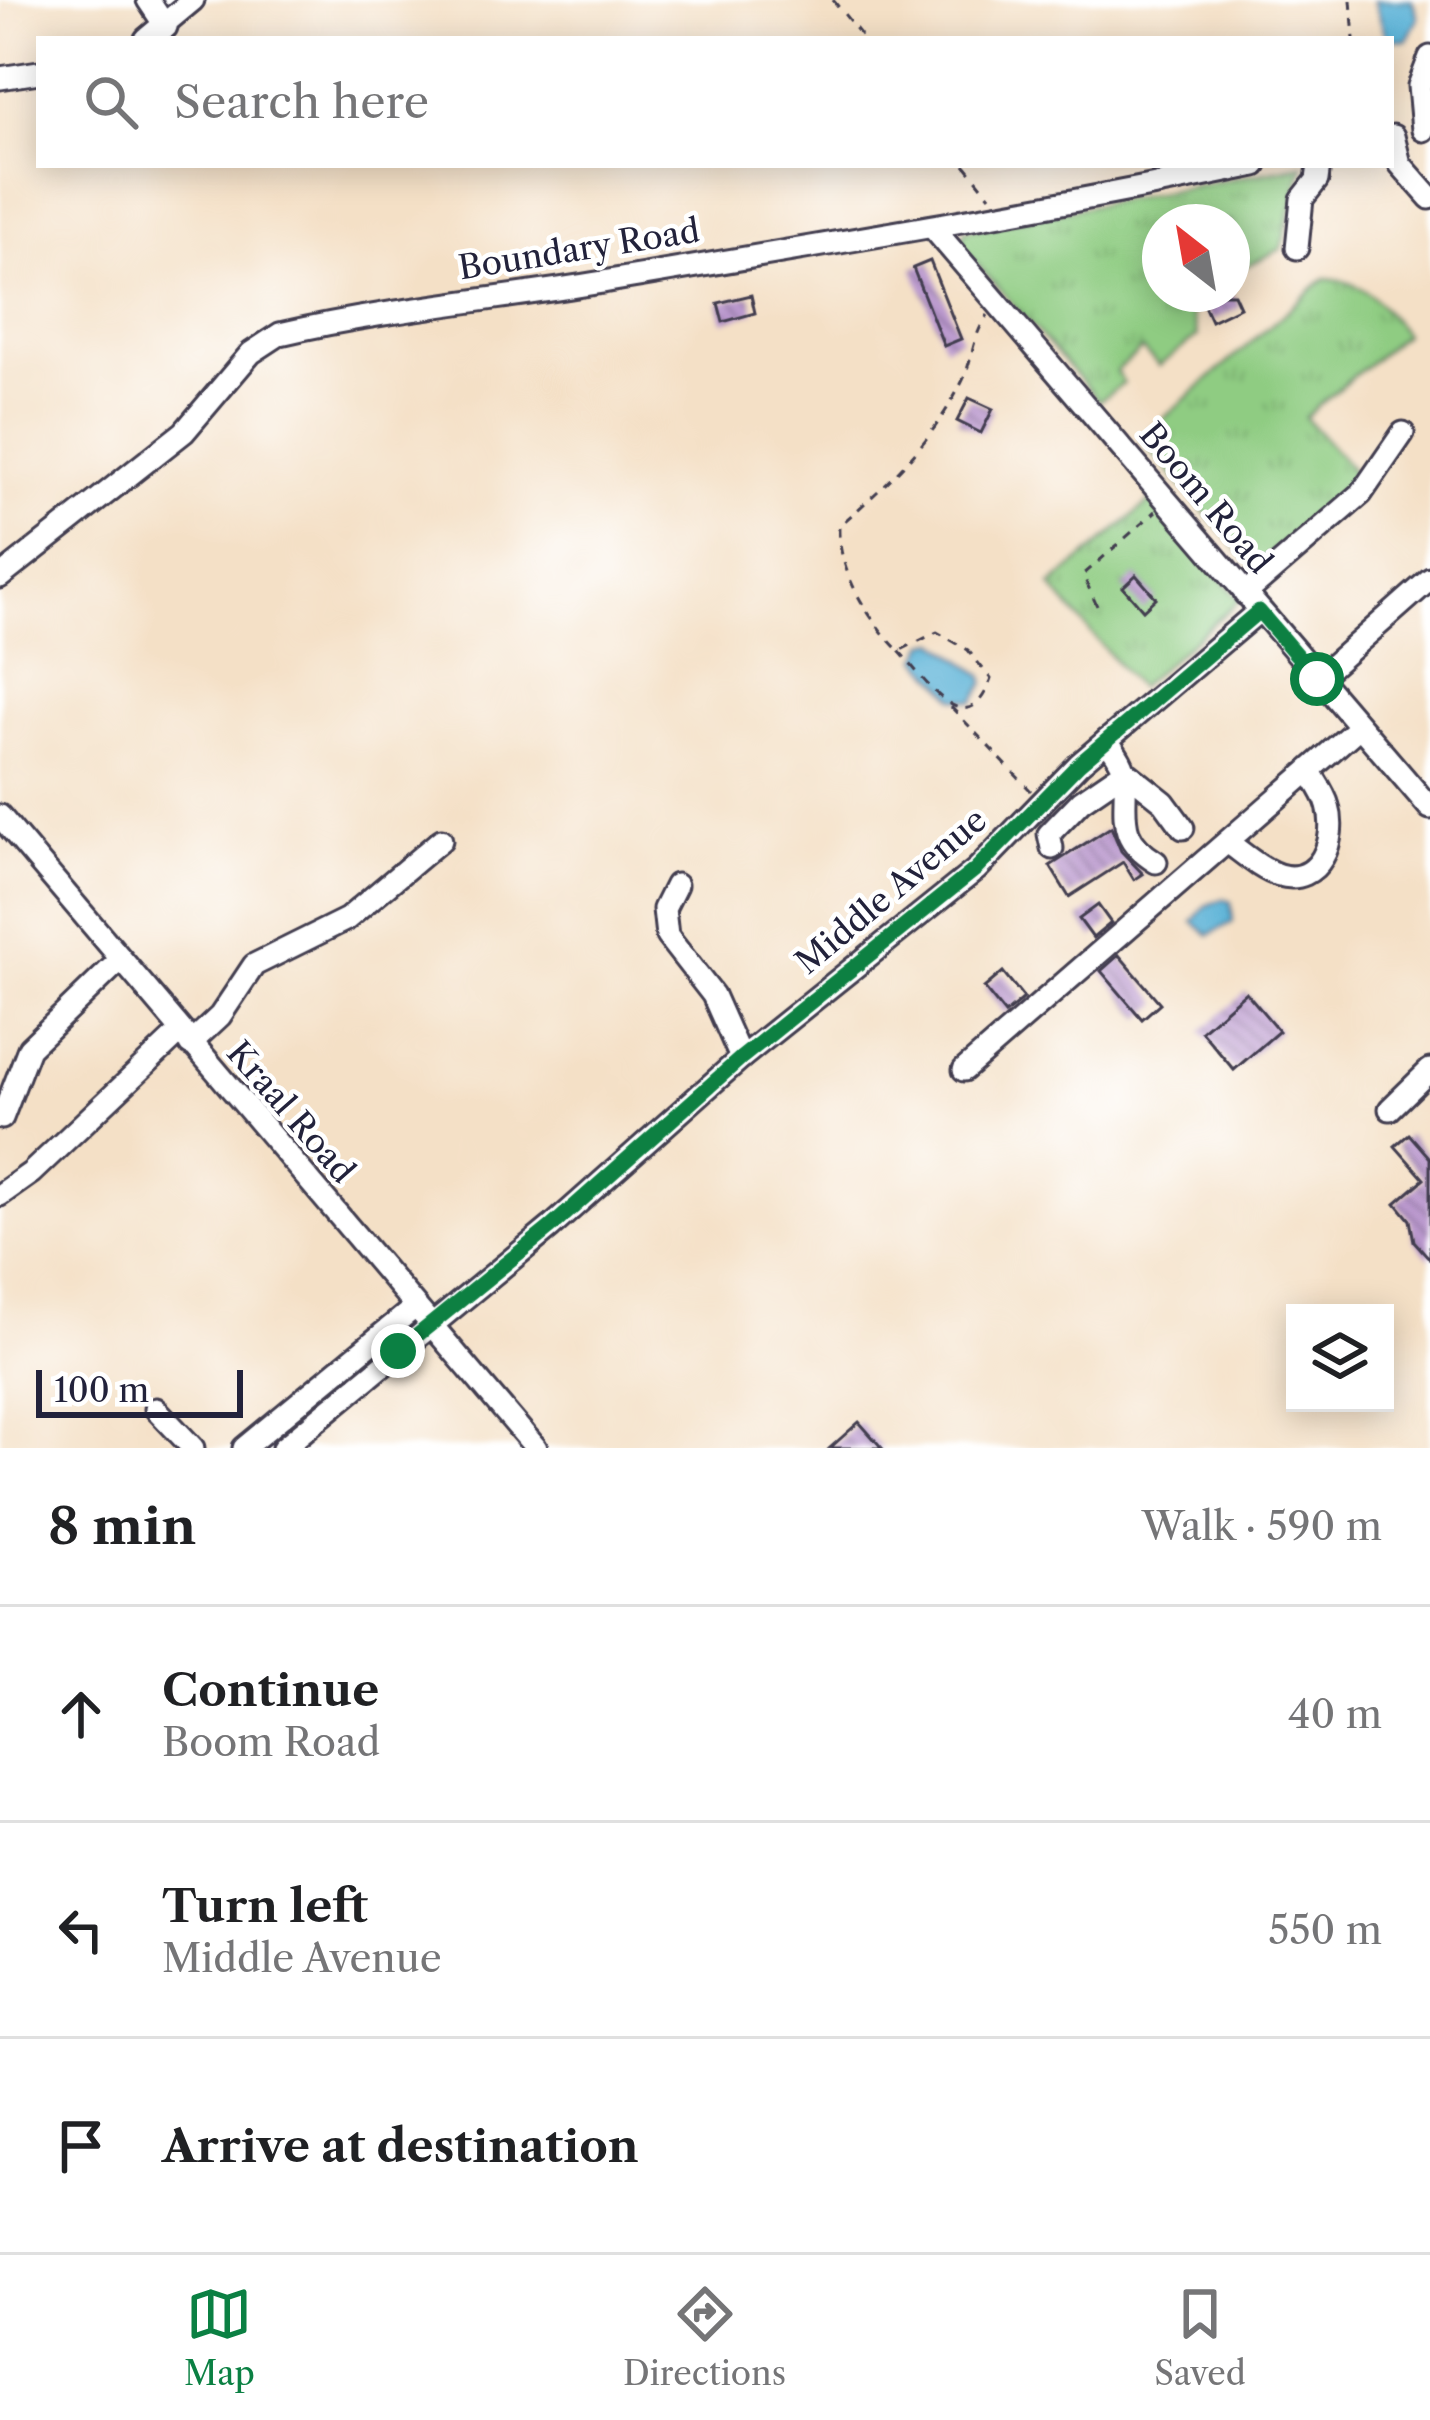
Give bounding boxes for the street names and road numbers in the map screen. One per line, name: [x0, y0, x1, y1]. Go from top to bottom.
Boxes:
street label: Boundary Road: [456, 210, 702, 288]
street label: Boom Road: [1131, 414, 1281, 582]
street label: Middle Avenue: [787, 799, 995, 983]
street label: Kraal Road: [218, 1033, 364, 1191]

